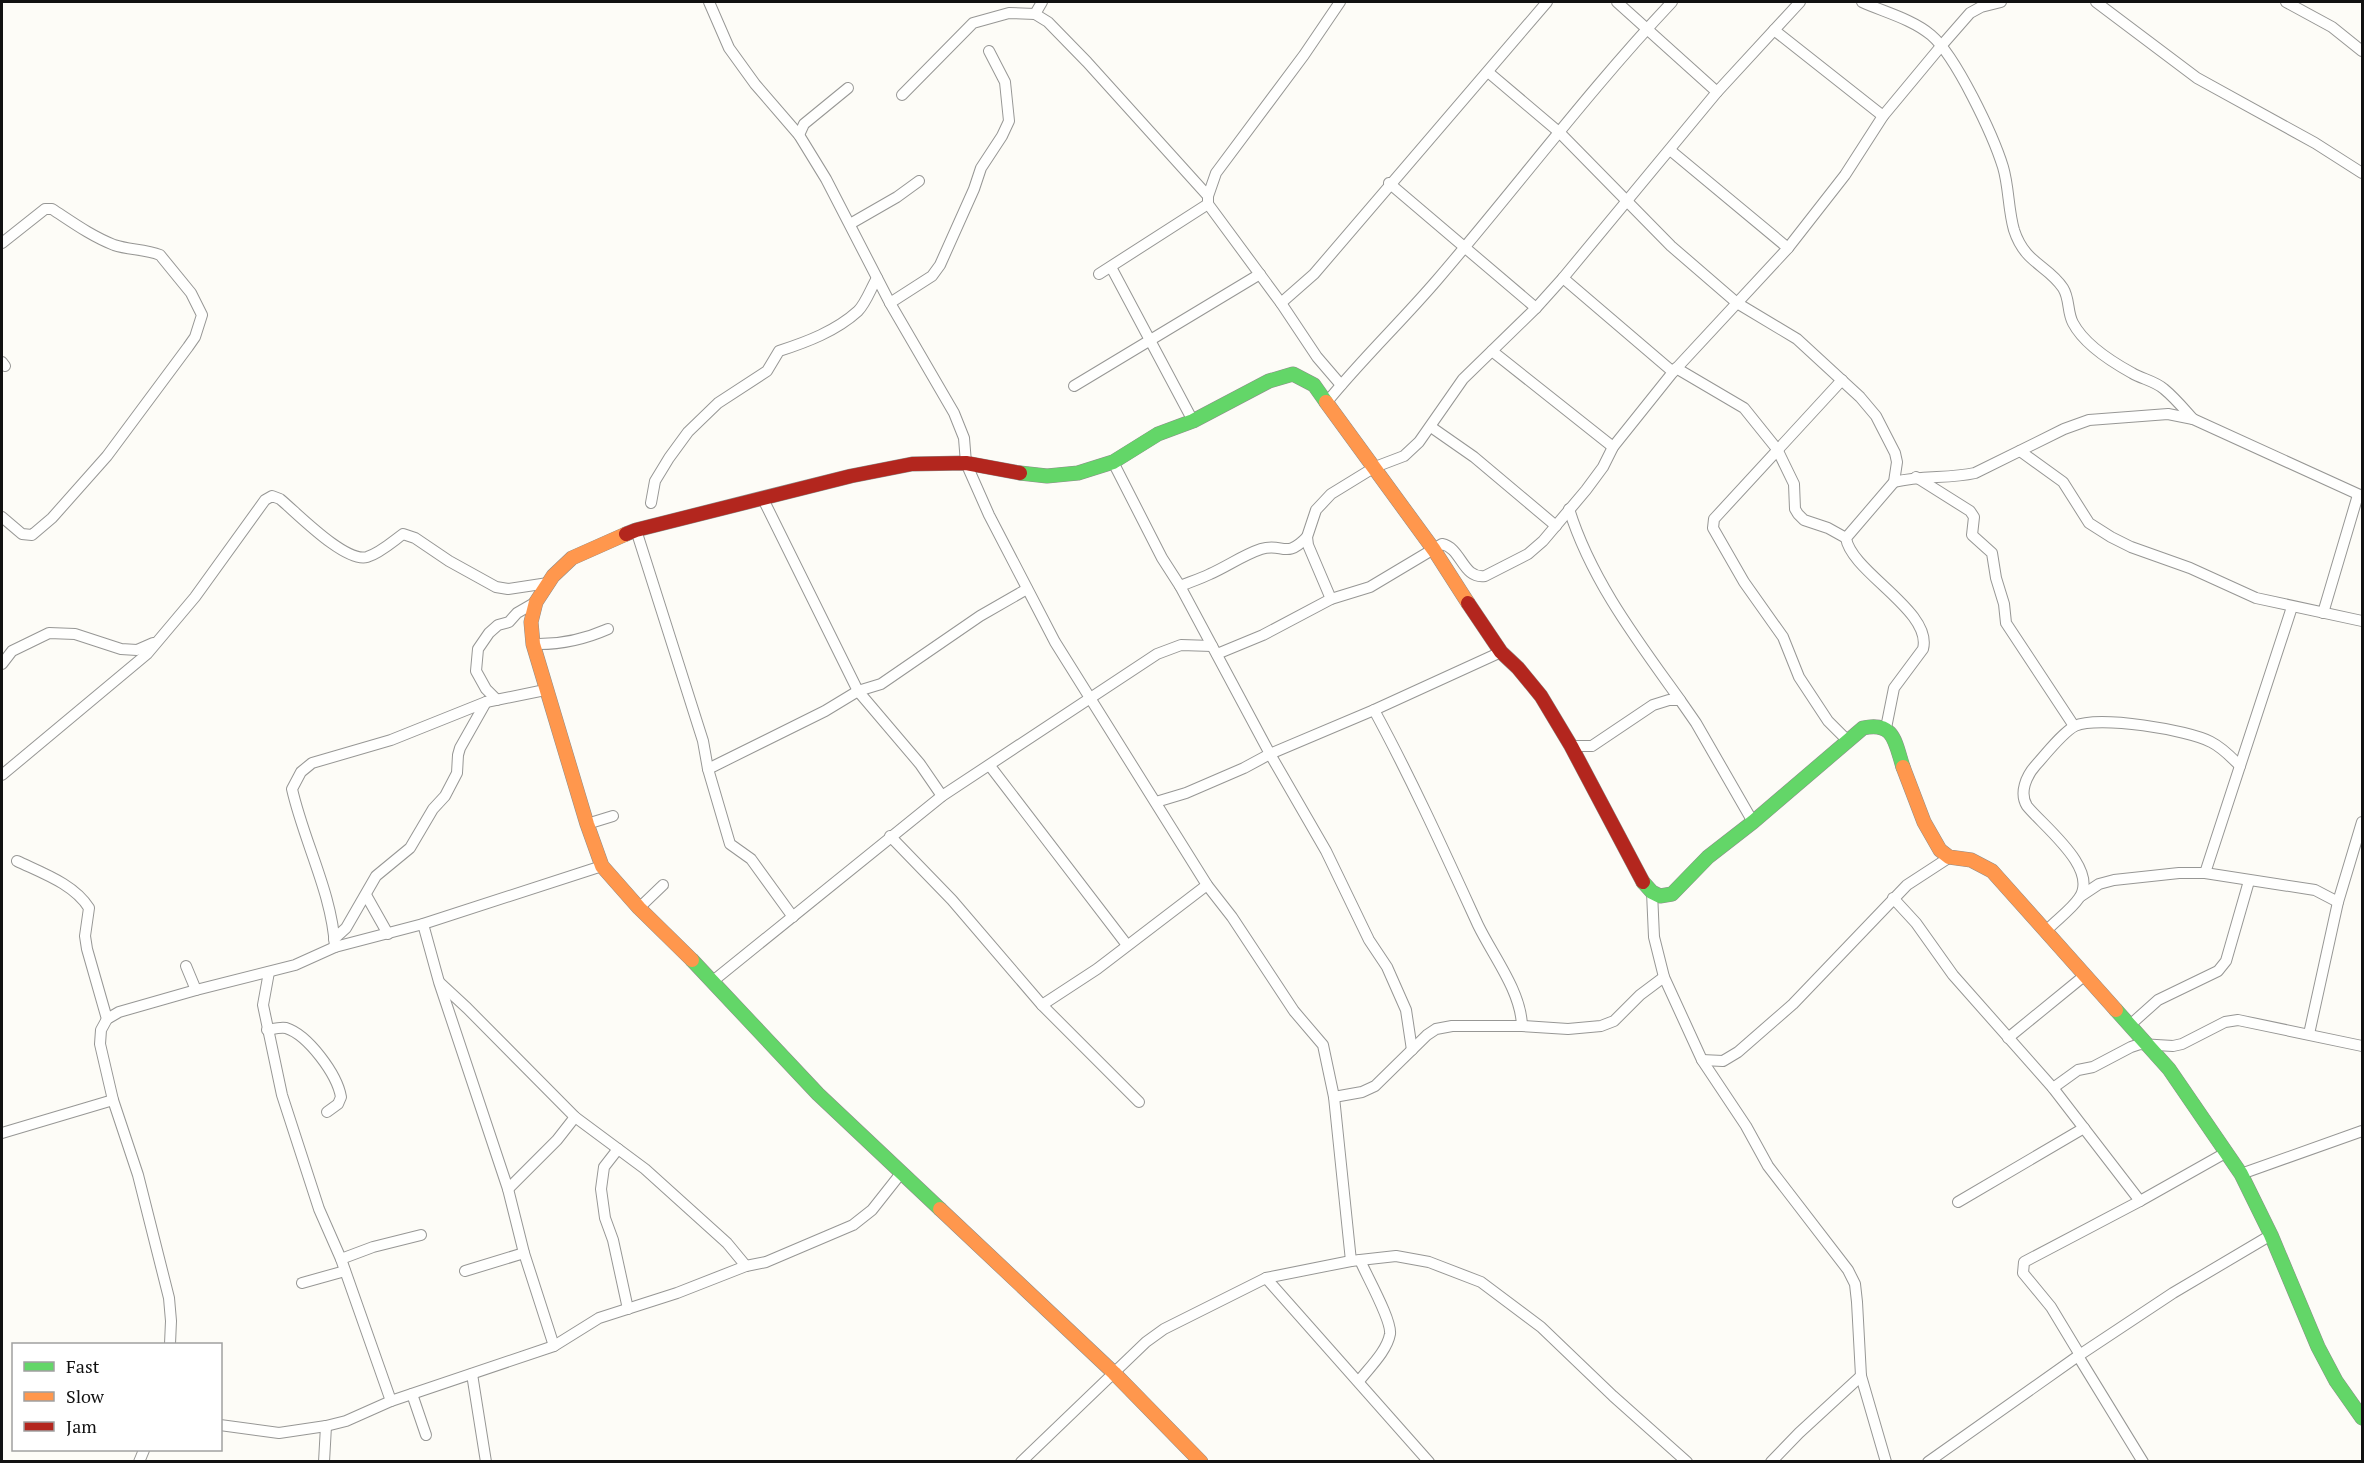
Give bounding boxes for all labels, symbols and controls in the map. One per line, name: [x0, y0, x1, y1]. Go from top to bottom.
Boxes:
legend: [12, 1343, 222, 1451]
text: Fast: [66, 1354, 100, 1378]
text: Slow: [66, 1384, 105, 1408]
text: Jam: [66, 1414, 97, 1438]

